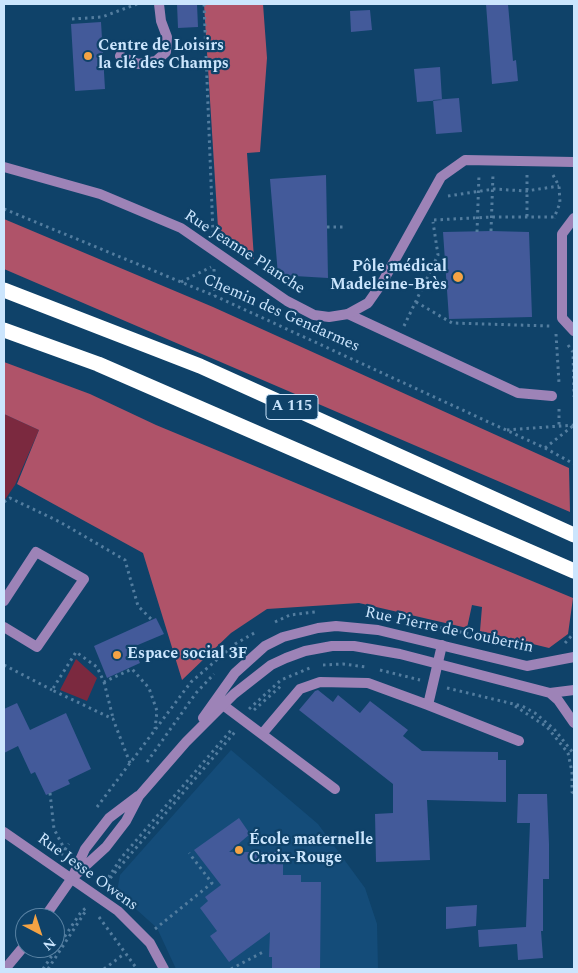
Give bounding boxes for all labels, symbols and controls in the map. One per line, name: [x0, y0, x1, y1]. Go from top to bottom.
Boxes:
place label: Centre de Loisirs la clé des Champs: [98, 37, 229, 75]
marker: Centre de Loisirs la clé des Champs: [82, 50, 94, 62]
street label: Rue Jeanne Planche: [180, 207, 308, 299]
place label: Pôle médical Madeleine-Brès: [330, 258, 447, 296]
marker: Pôle médical Madeleine-Brès: [451, 270, 465, 284]
street label: Chemin des Gendarmes: [200, 271, 362, 357]
road number: A 115: [266, 394, 318, 420]
street label: Rue Pierre de Coubertin: [363, 604, 535, 658]
place label: Espace social 3F: [127, 645, 248, 665]
marker: Espace social 3F: [111, 649, 123, 661]
street label: Rue Jesse Owens: [33, 830, 141, 916]
place label: École maternelle Croix-Rouge: [249, 831, 373, 869]
marker: École maternelle Croix-Rouge: [233, 844, 245, 856]
north arrow: [15, 908, 65, 958]
text: N: [38, 932, 60, 956]

